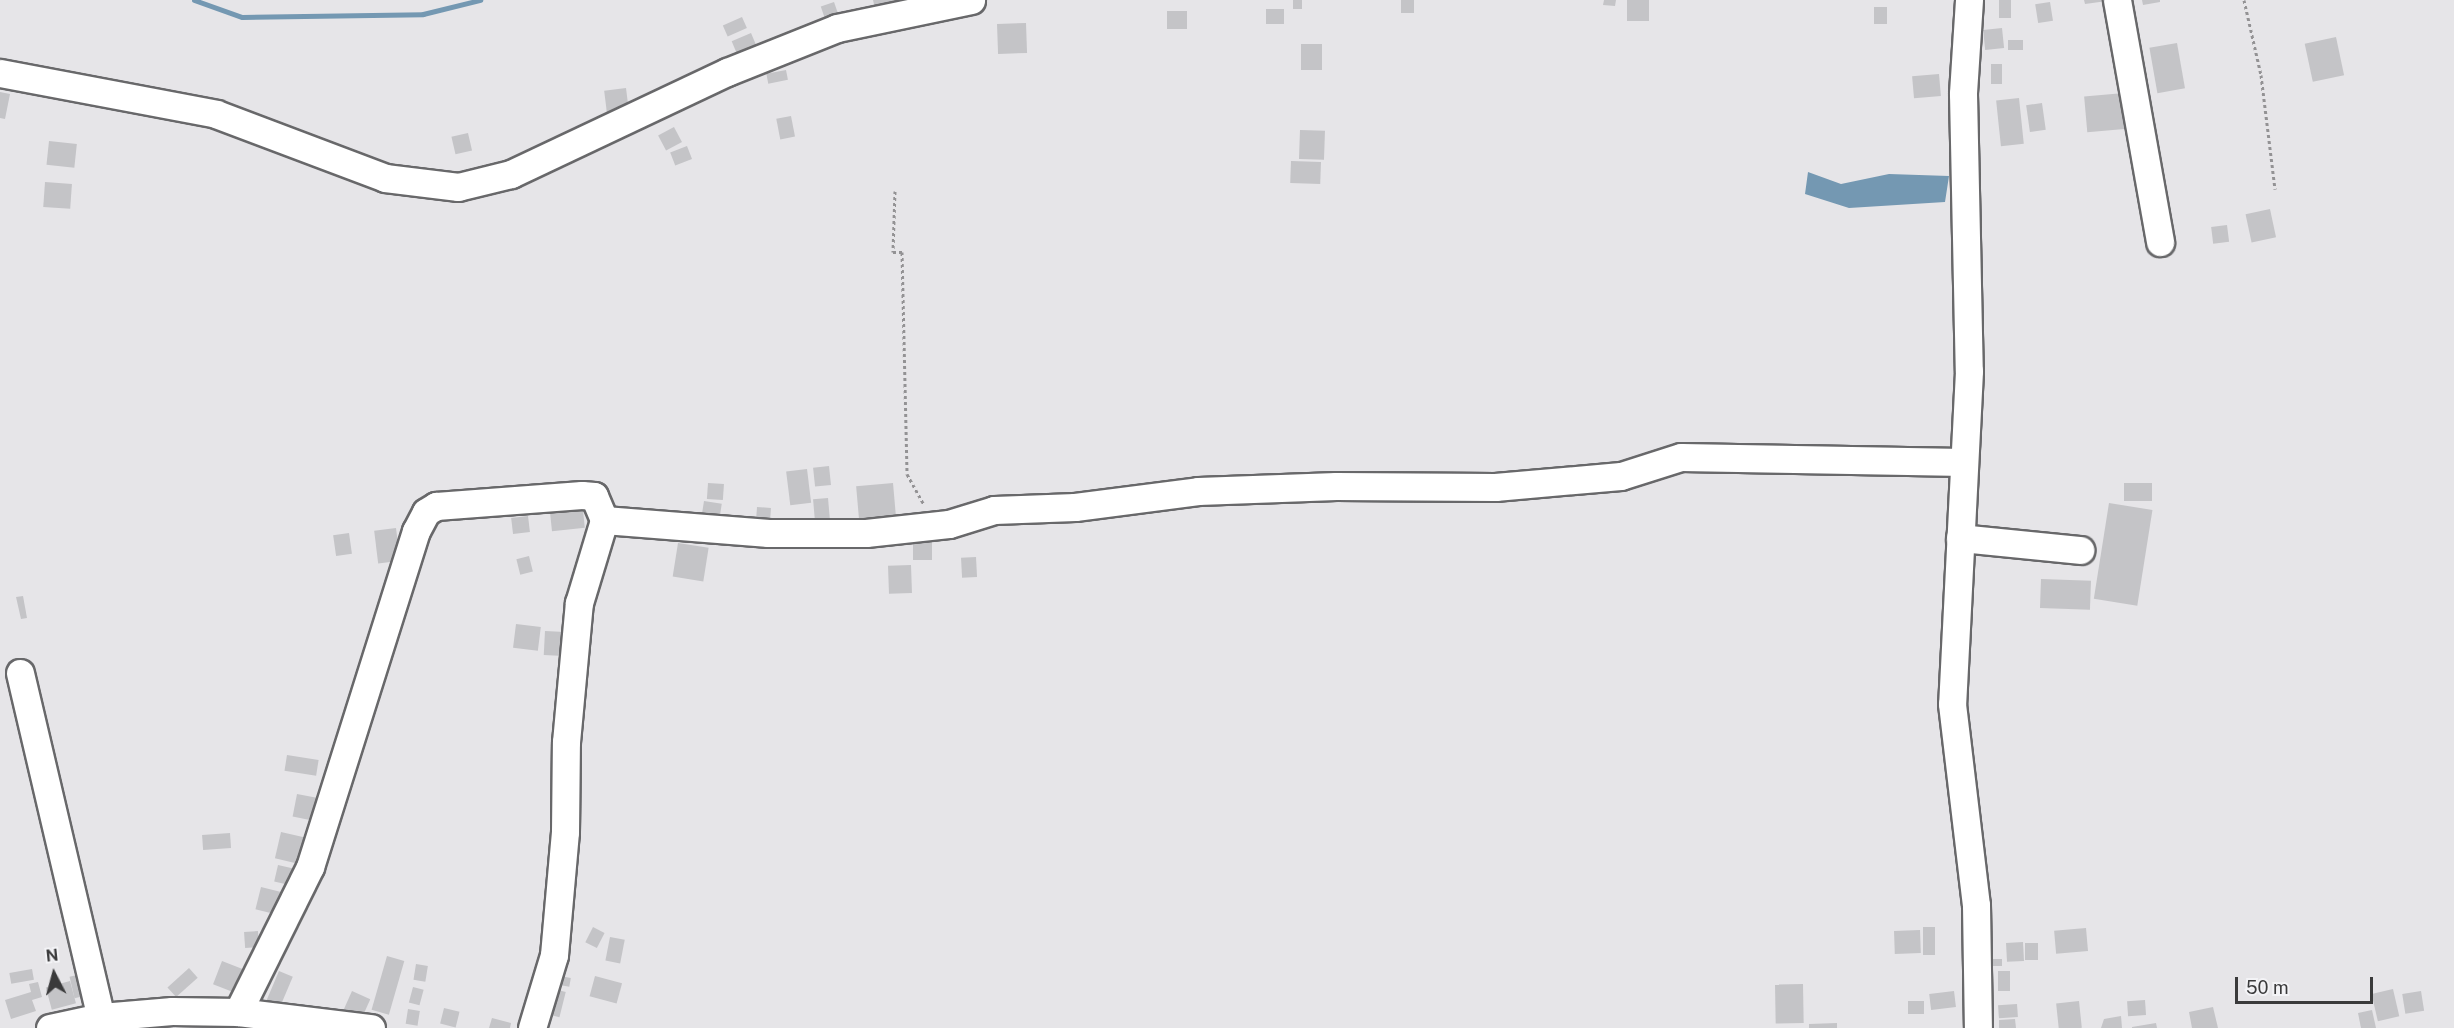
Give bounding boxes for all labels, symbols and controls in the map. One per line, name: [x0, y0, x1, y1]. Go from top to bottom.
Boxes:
north arrow: [24, 944, 84, 1004]
text: N: [45, 946, 59, 966]
scale bar: [2238, 965, 2376, 1003]
text: 50 m: [2246, 977, 2289, 998]

